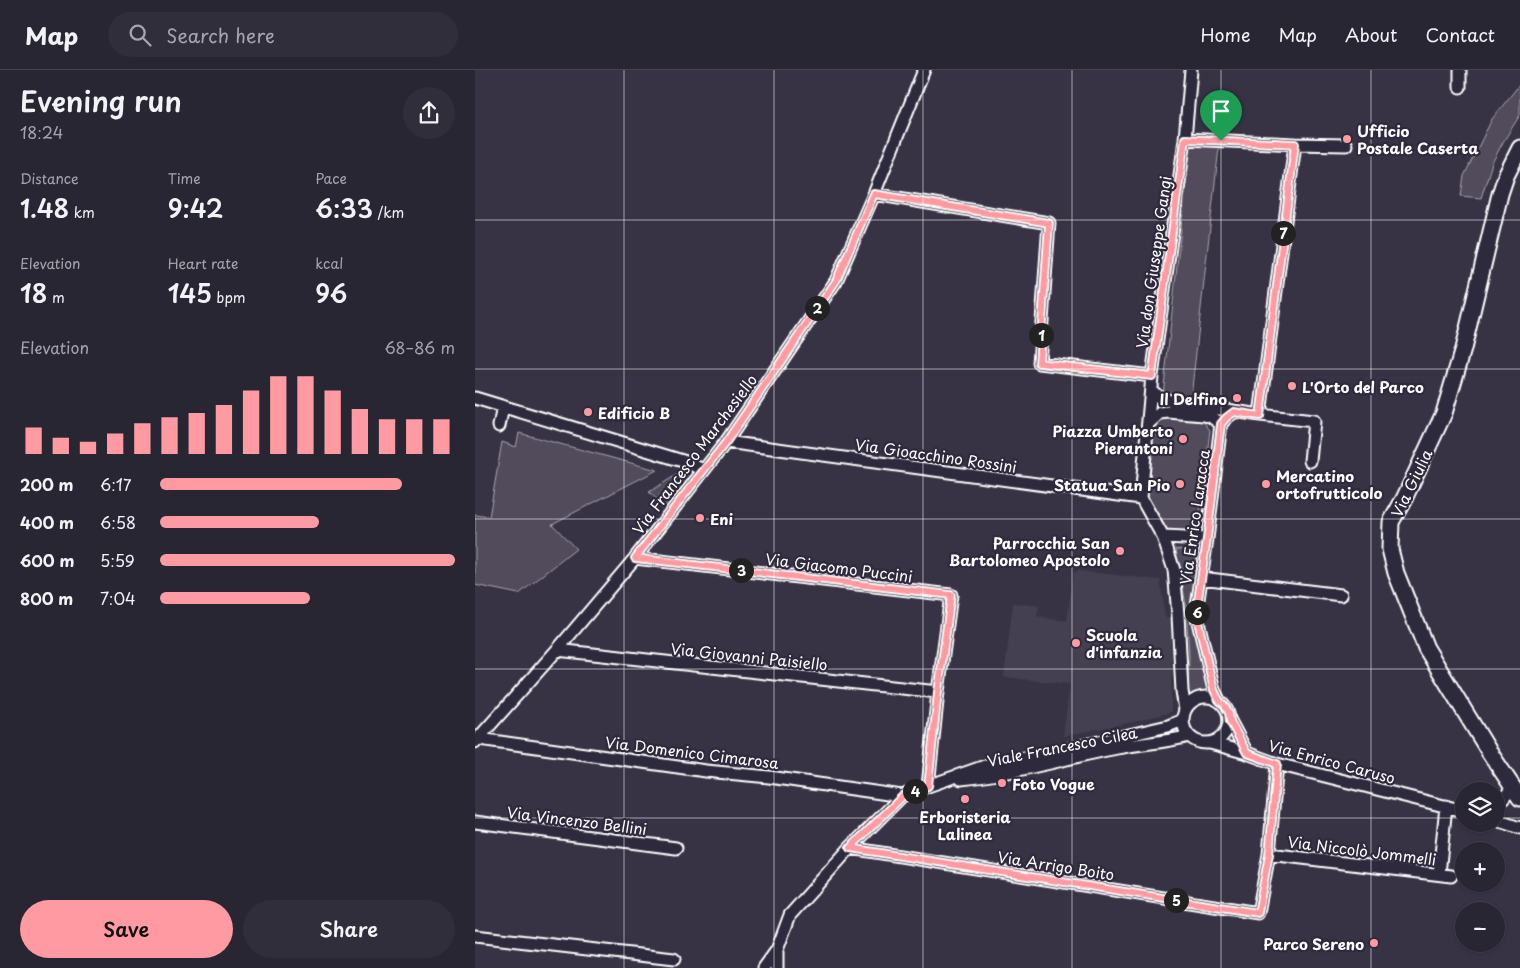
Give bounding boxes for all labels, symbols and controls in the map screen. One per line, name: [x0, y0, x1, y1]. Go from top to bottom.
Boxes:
search box: [108, 12, 458, 57]
text: Map: [25, 17, 78, 53]
icon: search: [126, 21, 154, 49]
text: Search here: [166, 21, 275, 49]
text: Home: [1200, 21, 1250, 48]
text: Map: [1278, 21, 1317, 48]
text: About: [1345, 21, 1397, 48]
text: Contact: [1425, 21, 1495, 48]
text: Evening run: [20, 79, 182, 122]
button: share: [403, 87, 455, 139]
pin: [1200, 90, 1242, 141]
icon: arrive: [1207, 97, 1235, 125]
place label: Ufficio Postale Caserta: [1357, 119, 1479, 159]
text: 18:24: [20, 120, 63, 144]
marker: Ufficio Postale Caserta: [1341, 133, 1353, 145]
text: Distance: [20, 168, 79, 189]
text: Time: [168, 168, 201, 189]
text: Pace: [315, 168, 347, 189]
street label: Via don Giuseppe Gangi: [1130, 174, 1176, 350]
text: 1.48: [20, 189, 69, 227]
text: 9:42: [168, 189, 223, 227]
text: 6:33: [315, 189, 373, 227]
text: km: [69, 202, 95, 223]
text: /km: [373, 202, 404, 223]
pin: 7: [1271, 220, 1295, 246]
text: 7: [1279, 223, 1288, 244]
text: Elevation: [20, 253, 80, 274]
text: Heart rate: [168, 253, 238, 274]
text: kcal: [315, 253, 343, 274]
text: 18: [20, 274, 47, 312]
text: 145: [168, 274, 212, 312]
text: 96: [315, 274, 347, 312]
text: m: [47, 287, 65, 308]
text: bpm: [212, 287, 246, 308]
pin: 2: [805, 296, 829, 320]
text: 2: [813, 298, 822, 319]
pin: 1: [1029, 322, 1053, 348]
text: 1: [1038, 325, 1045, 346]
text: Elevation: [20, 335, 89, 359]
text: 68–86 m: [384, 335, 455, 359]
street label: Via Francesco Marchesiello: [626, 369, 762, 539]
place label: L'Orto del Parco: [1302, 375, 1424, 398]
marker: L'Orto del Parco: [1286, 380, 1298, 392]
place label: Il Delfino: [1160, 387, 1227, 410]
marker: Il Delfino: [1231, 392, 1243, 404]
place label: Edificio B: [598, 401, 670, 424]
marker: Edificio B: [582, 406, 594, 418]
place label: Piazza Umberto Pierantoni: [1052, 419, 1173, 459]
street label: Via Gioacchino Rossini: [854, 432, 1018, 478]
marker: Piazza Umberto Pierantoni: [1177, 433, 1189, 445]
street label: Via Giulia: [1385, 445, 1438, 521]
street label: Via Enrico Laracca: [1173, 447, 1215, 586]
place label: Mercatino ortofrutticolo: [1276, 464, 1382, 504]
text: 200 m: [20, 472, 74, 496]
text: 6:17: [100, 472, 132, 496]
place label: Statua San Pio: [1054, 473, 1170, 496]
marker: Statua San Pio: [1174, 478, 1186, 490]
marker: Mercatino ortofrutticolo: [1260, 478, 1272, 490]
place label: Eni: [710, 507, 734, 530]
text: 400 m: [20, 510, 74, 534]
text: 6:58: [100, 510, 136, 534]
marker: Eni: [694, 512, 706, 524]
place label: Parrocchia San Bartolomeo Apostolo: [949, 531, 1110, 571]
marker: Parrocchia San Bartolomeo Apostolo: [1114, 545, 1126, 557]
street label: Via Giacomo Puccini: [764, 547, 914, 587]
text: 600 m: [20, 548, 74, 572]
text: 5:59: [100, 548, 135, 572]
pin: 3: [729, 558, 753, 582]
text: 3: [737, 560, 746, 581]
text: 800 m: [20, 586, 73, 610]
text: 7:04: [100, 586, 136, 610]
pin: 6: [1185, 600, 1209, 624]
text: 6: [1193, 602, 1202, 623]
place label: Scuola d'infanzia: [1086, 623, 1163, 663]
street label: Via Giovanni Paisiello: [669, 636, 829, 676]
marker: Scuola d'infanzia: [1070, 637, 1082, 649]
street label: Viale Francesco Cilea: [985, 720, 1140, 772]
street label: Via Domenico Cimarosa: [604, 730, 781, 774]
street label: Via Enrico Caruso: [1266, 733, 1398, 789]
place label: Foto Vogue: [1012, 772, 1095, 795]
marker: Foto Vogue: [996, 777, 1008, 789]
pin: 4: [903, 778, 927, 804]
text: 4: [911, 781, 920, 802]
map controls: [1455, 782, 1505, 952]
button: layers: [1455, 782, 1505, 832]
marker: Erboristeria Lalinea: [959, 793, 971, 805]
street label: Via Vincenzo Bellini: [506, 800, 648, 840]
place label: Erboristeria Lalinea: [919, 805, 1011, 845]
street label: Via Niccolò Jommelli: [1286, 829, 1438, 871]
button: +: [1455, 842, 1505, 892]
street label: Via Arrigo Boito: [996, 844, 1116, 886]
pin: 5: [1163, 888, 1189, 912]
text: 5: [1172, 890, 1181, 911]
button: Save: [20, 900, 233, 958]
button: Share: [243, 900, 455, 958]
button: −: [1455, 902, 1505, 952]
place label: Parco Sereno: [1263, 932, 1364, 955]
marker: Parco Sereno: [1368, 937, 1380, 949]

